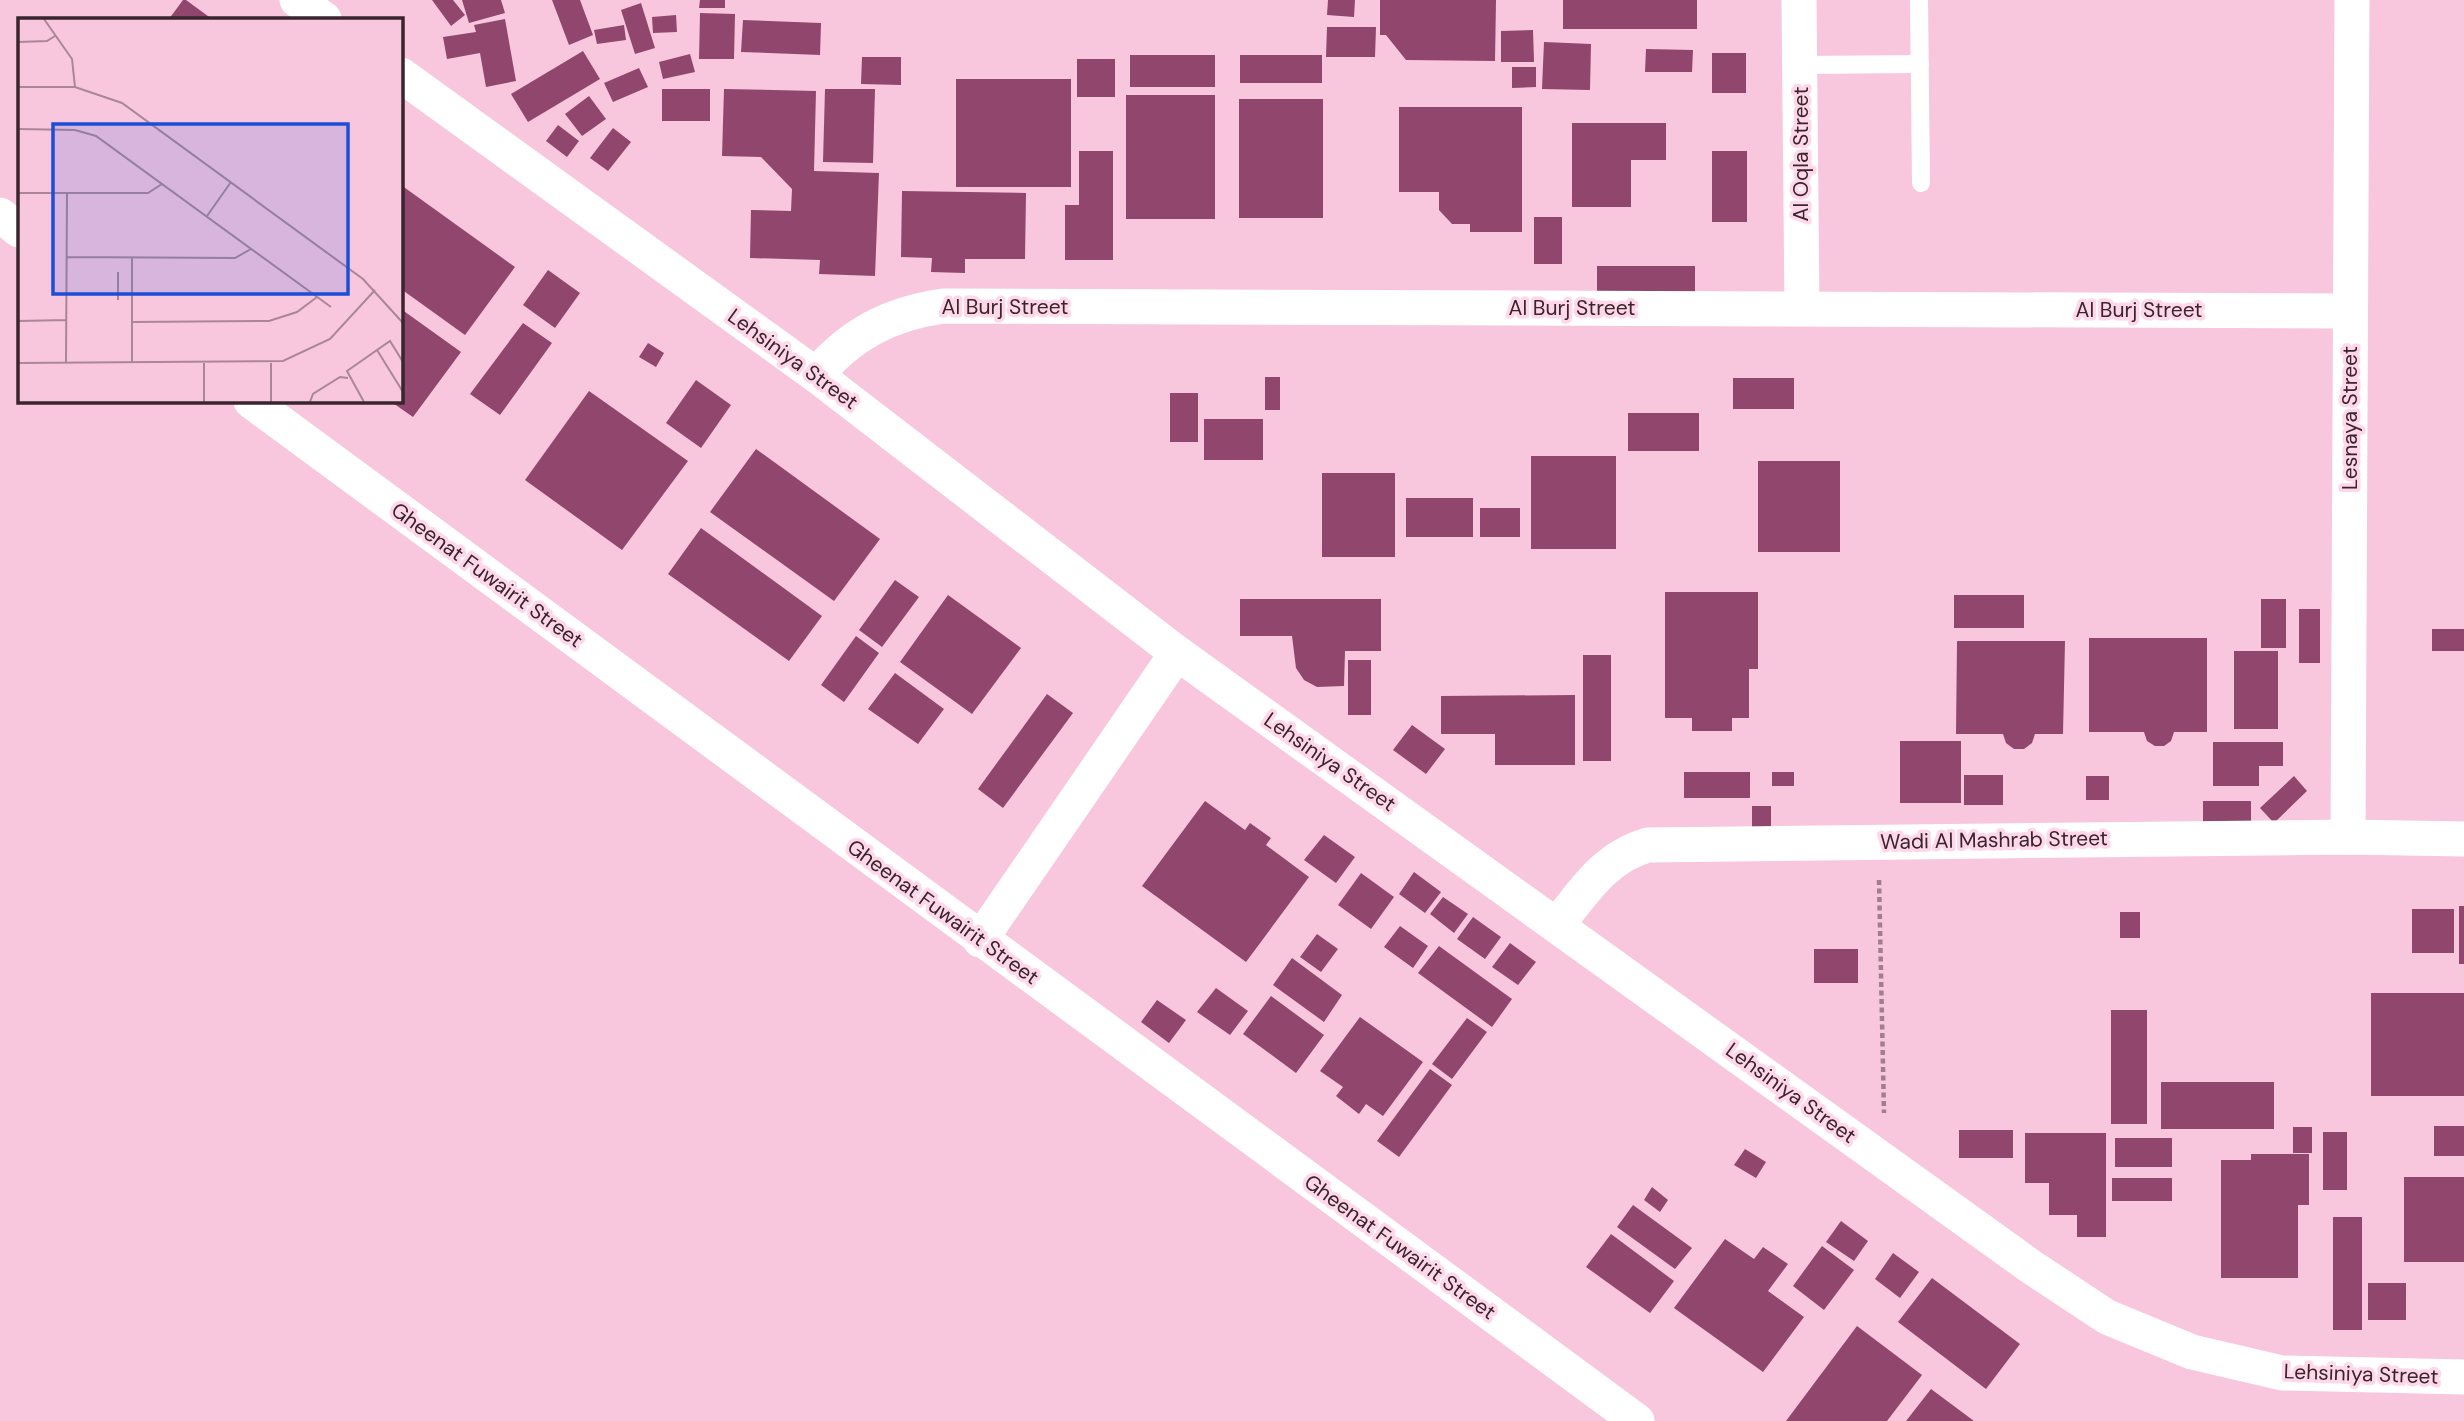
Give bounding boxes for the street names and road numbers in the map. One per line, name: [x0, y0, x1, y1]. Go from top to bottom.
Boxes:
street label: Al Oqla Street: [1787, 87, 1815, 221]
street label: Al Burj Street: [942, 293, 1068, 321]
street label: Al Burj Street: [1509, 294, 1635, 322]
street label: Al Burj Street: [2076, 296, 2202, 324]
street label: Lehsiniya Street: [722, 302, 864, 416]
street label: Lesnaya Street: [2336, 346, 2364, 490]
street label: Gheenat Fuwairit Street: [386, 496, 588, 654]
street label: Lehsiniya Street: [1259, 706, 1401, 818]
street label: Wadi Al Mashrab Street: [1880, 824, 2108, 856]
street label: Gheenat Fuwairit Street: [842, 833, 1044, 991]
street label: Lehsiniya Street: [1720, 1036, 1862, 1150]
street label: Gheenat Fuwairit Street: [1299, 1168, 1501, 1326]
street label: Lehsiniya Street: [2283, 1357, 2439, 1391]

